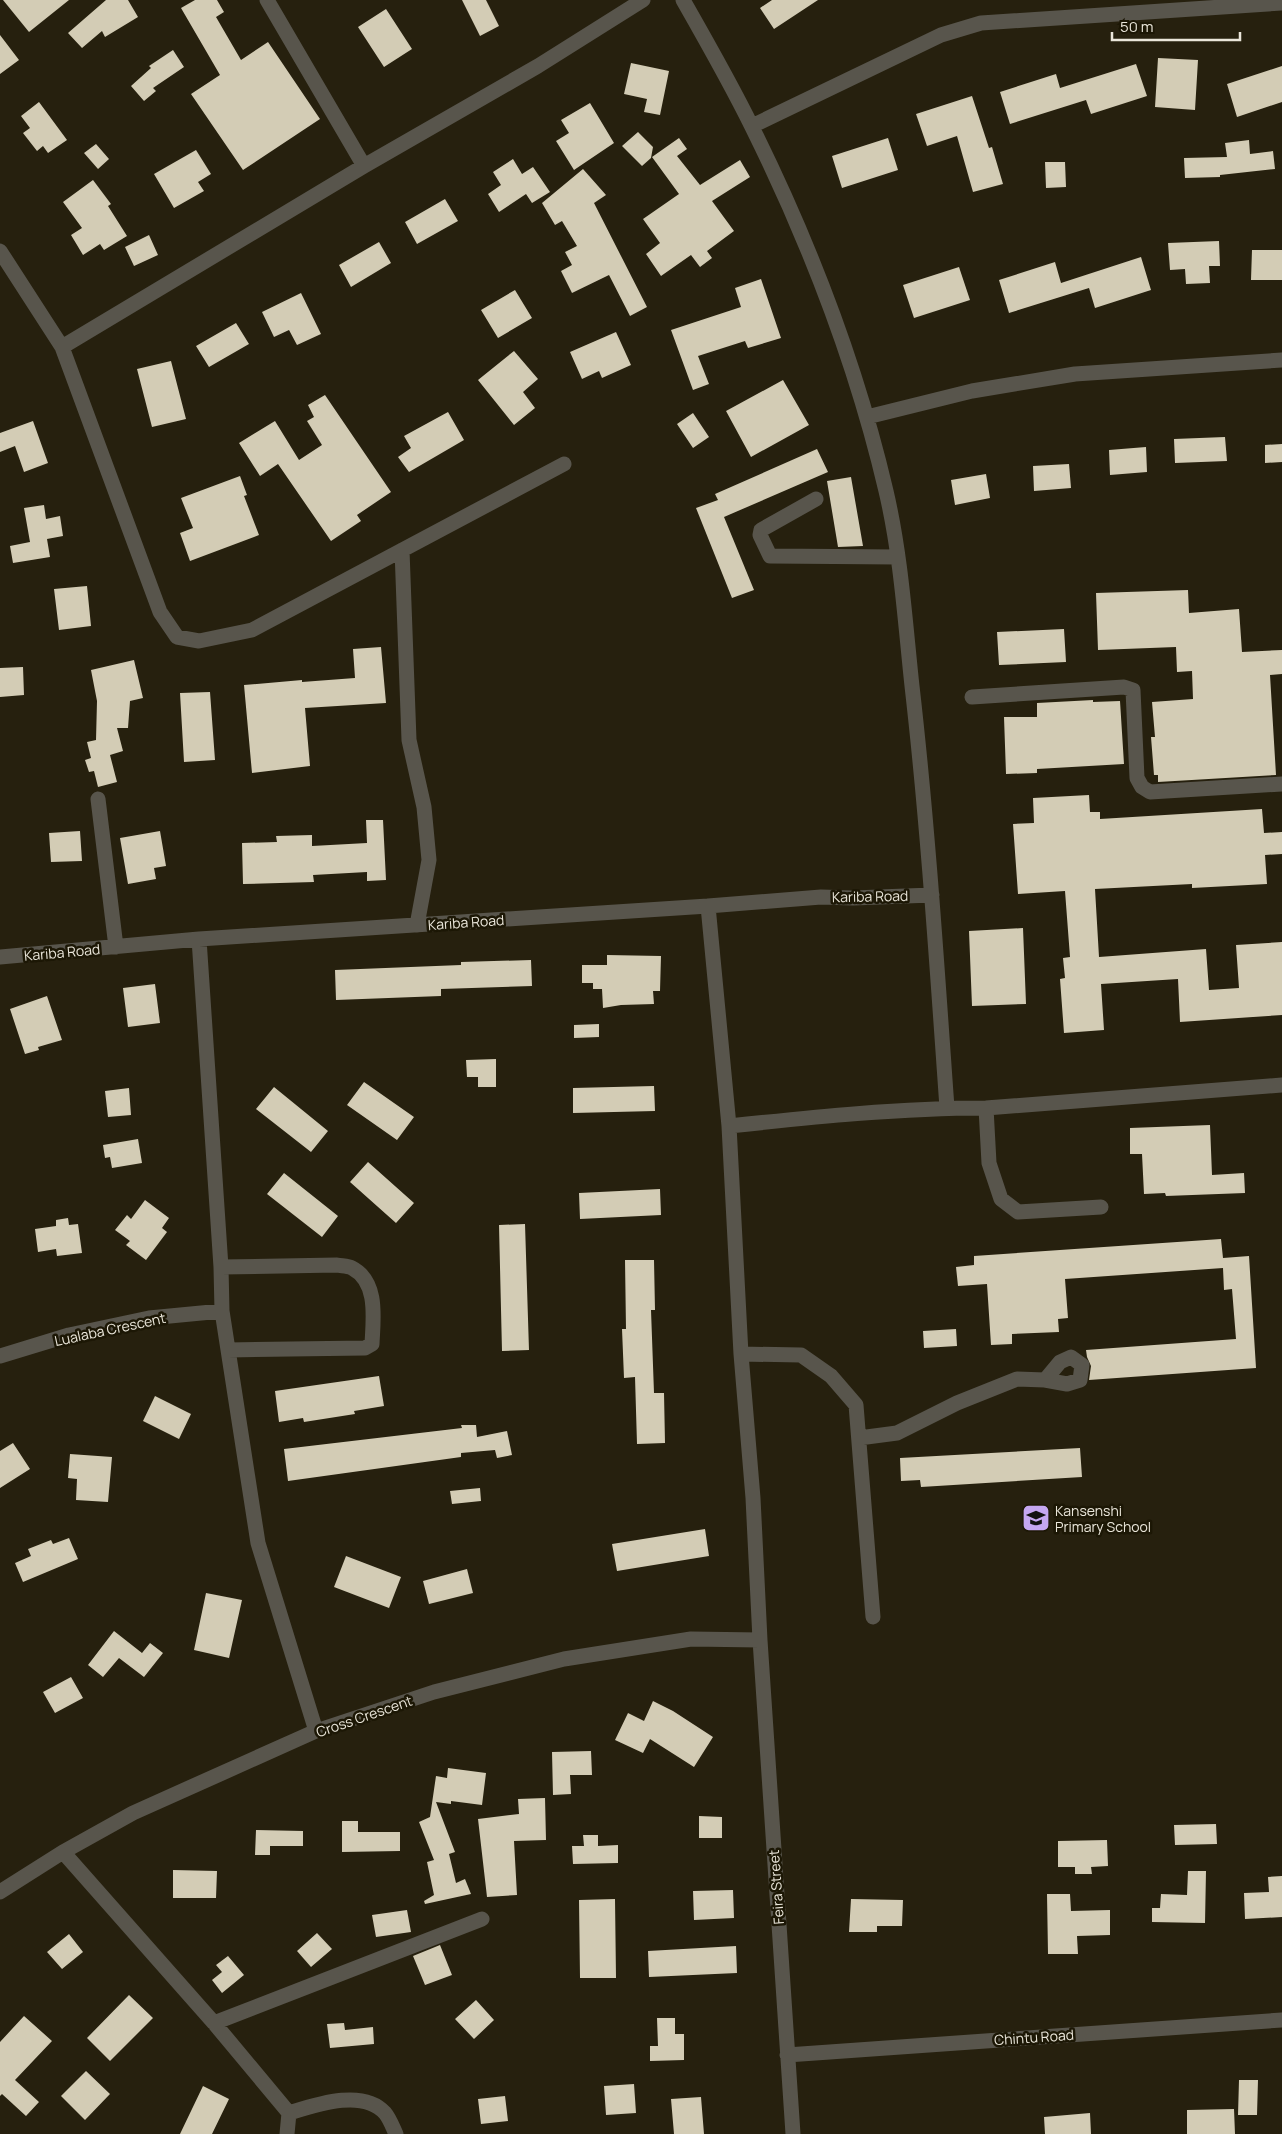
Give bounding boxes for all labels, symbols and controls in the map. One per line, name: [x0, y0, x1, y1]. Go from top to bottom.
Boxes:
scale bar: [1112, 10, 1240, 42]
text: 50 m: [1120, 16, 1154, 37]
street label: Kariba Road: [832, 886, 908, 906]
street label: Kariba Road: [427, 910, 505, 934]
street label: Kariba Road: [23, 939, 101, 965]
street label: Lualaba Crescent: [53, 1308, 168, 1350]
place label: Kansenshi Primary School: [1055, 1501, 1151, 1536]
school or university icon: Kansenshi Primary School: [1021, 1503, 1051, 1533]
street label: Cross Crescent: [313, 1691, 415, 1741]
street label: Feira Street: [764, 1849, 788, 1925]
street label: Chintu Road: [994, 2025, 1074, 2049]

